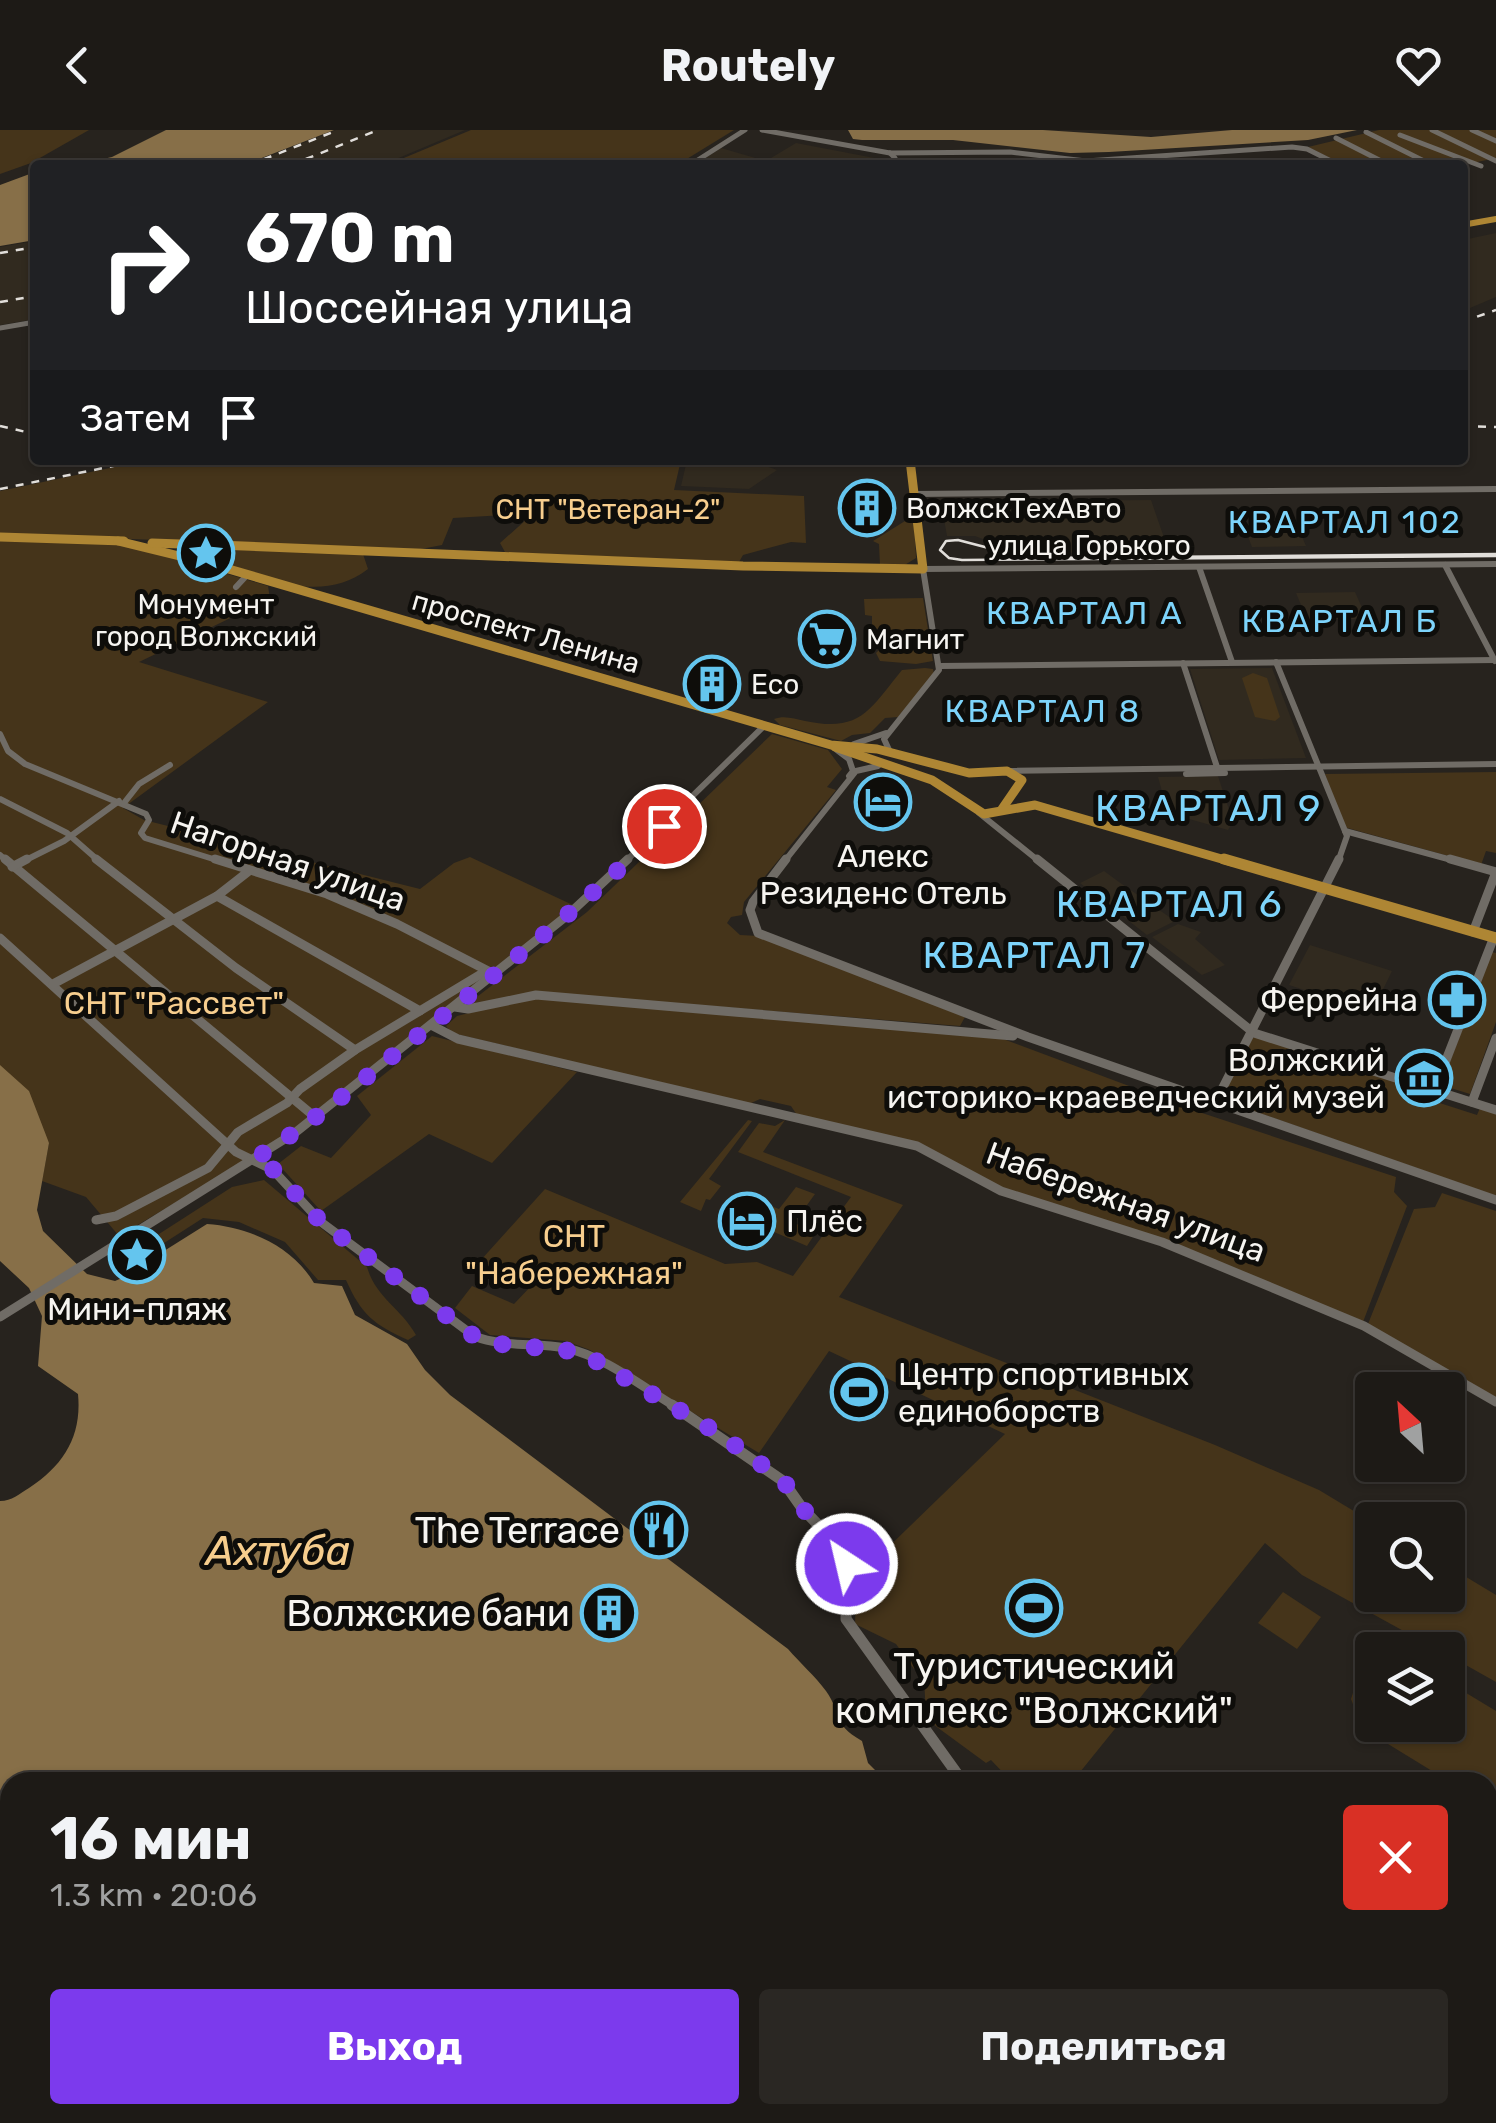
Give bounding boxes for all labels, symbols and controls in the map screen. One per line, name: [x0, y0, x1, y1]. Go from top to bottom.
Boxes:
icon: back: [50, 38, 105, 93]
icon: heart: [1391, 38, 1446, 93]
text: Routely: [661, 39, 835, 92]
text: 670 m: [245, 197, 455, 280]
icon: right: [80, 200, 210, 330]
text: Шоссейная улица: [245, 281, 633, 334]
icon: arrive: [211, 390, 266, 445]
text: Затем: [80, 395, 191, 441]
building icon: ВолжскТехАвто: [837, 478, 897, 538]
place label: ВолжскТехАвто: [906, 492, 1121, 525]
park label: СНТ "Ветеран-2": [495, 493, 721, 526]
district label: КВАРТАЛ 102: [1228, 503, 1462, 541]
place icon: Монумент город Волжский: [176, 523, 236, 583]
street label: улица Горького: [987, 529, 1191, 562]
street label: проспект Ленина: [408, 584, 644, 680]
place label: Монумент город Волжский: [95, 588, 317, 653]
district label: КВАРТАЛ А: [986, 594, 1184, 632]
district label: КВАРТАЛ Б: [1241, 602, 1439, 640]
supermarket icon: Магнит: [797, 609, 857, 669]
place label: Магнит: [866, 623, 964, 656]
building icon: Eco: [682, 654, 742, 714]
place label: Eco: [751, 668, 799, 701]
district label: КВАРТАЛ 8: [944, 692, 1142, 730]
hotel icon: Алекс Резиденс Отель: [853, 772, 913, 832]
pin: [622, 784, 707, 869]
district label: КВАРТАЛ 9: [1095, 785, 1323, 831]
icon: arrive: [637, 799, 692, 854]
street label: Нагорная улица: [166, 803, 410, 919]
place label: Алекс Резиденс Отель: [760, 837, 1006, 912]
district label: КВАРТАЛ 6: [1056, 881, 1284, 927]
district label: КВАРТАЛ 7: [922, 932, 1148, 978]
pharmacy icon: Феррейна: [1427, 970, 1487, 1030]
place label: Феррейна: [1260, 981, 1418, 1019]
park label: СНТ "Рассвет": [64, 984, 284, 1022]
place label: Волжский историко-краеведческий музей: [887, 1041, 1385, 1116]
museum icon: Волжский историко-краеведческий музей: [1394, 1048, 1454, 1108]
street label: Набережная улица: [981, 1134, 1271, 1270]
hotel icon: Плёс: [717, 1191, 777, 1251]
place label: Плёс: [786, 1202, 863, 1240]
park label: СНТ "Набережная": [465, 1217, 683, 1292]
place icon: Мини-пляж: [107, 1225, 167, 1285]
place label: Мини-пляж: [47, 1290, 227, 1328]
place label: Центр спортивных единоборств: [898, 1355, 1189, 1430]
sports icon: Центр спортивных единоборств: [829, 1362, 889, 1422]
north arrow: [1355, 1372, 1465, 1482]
map controls: [1355, 1372, 1465, 1742]
restaurant icon: The Terrace: [629, 1500, 689, 1560]
button: search: [1355, 1502, 1465, 1612]
place label: The Terrace: [415, 1507, 620, 1553]
position arrow: [795, 1512, 899, 1616]
water label: Ахтуба: [204, 1526, 350, 1576]
sports icon: Туристический комплекс "Волжский": [1004, 1578, 1064, 1638]
building icon: Волжские бани: [579, 1583, 639, 1643]
place label: Волжские бани: [286, 1590, 570, 1636]
button: layers: [1355, 1632, 1465, 1742]
place label: Туристический комплекс "Волжский": [835, 1643, 1233, 1733]
text: 16 мин: [50, 1803, 252, 1874]
button: close: [1343, 1805, 1448, 1910]
text: 1.3 km · 20:06: [50, 1876, 257, 1914]
button: Выход: [50, 1989, 739, 2104]
button: Поделиться: [759, 1989, 1448, 2104]

